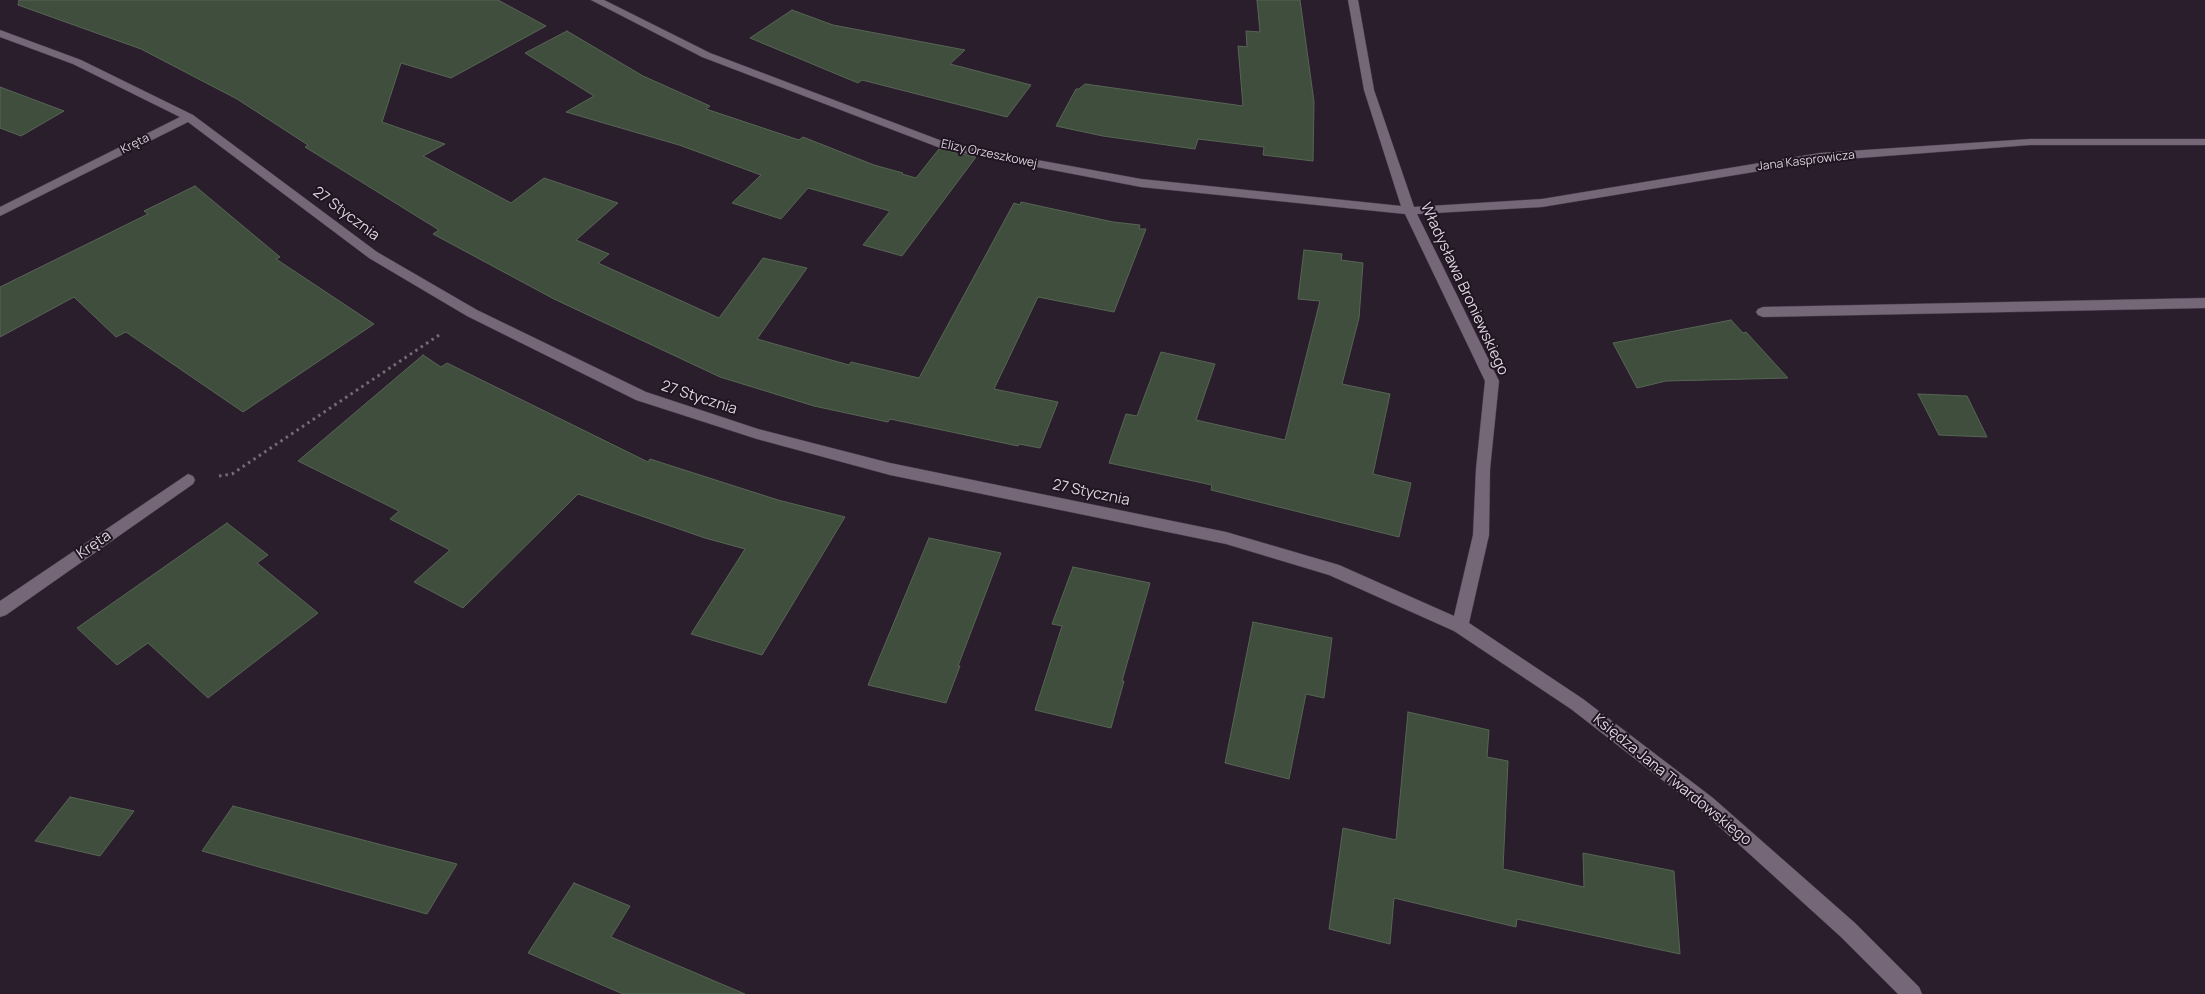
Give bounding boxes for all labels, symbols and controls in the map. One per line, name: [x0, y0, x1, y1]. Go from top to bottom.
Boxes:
street label: Kręta: [118, 131, 152, 157]
street label: Elizy Orzeszkowej: [940, 137, 1038, 171]
street label: Jana Kasprowicza: [1756, 148, 1856, 174]
street label: 27 Stycznia: [309, 183, 383, 245]
street label: Władysława Broniewskiego: [1416, 200, 1512, 378]
street label: 27 Stycznia: [659, 377, 739, 419]
street label: 27 Stycznia: [1051, 476, 1131, 510]
street label: Kręta: [74, 527, 114, 563]
street label: Księdza Jana Twardowskiego: [1589, 710, 1755, 850]

